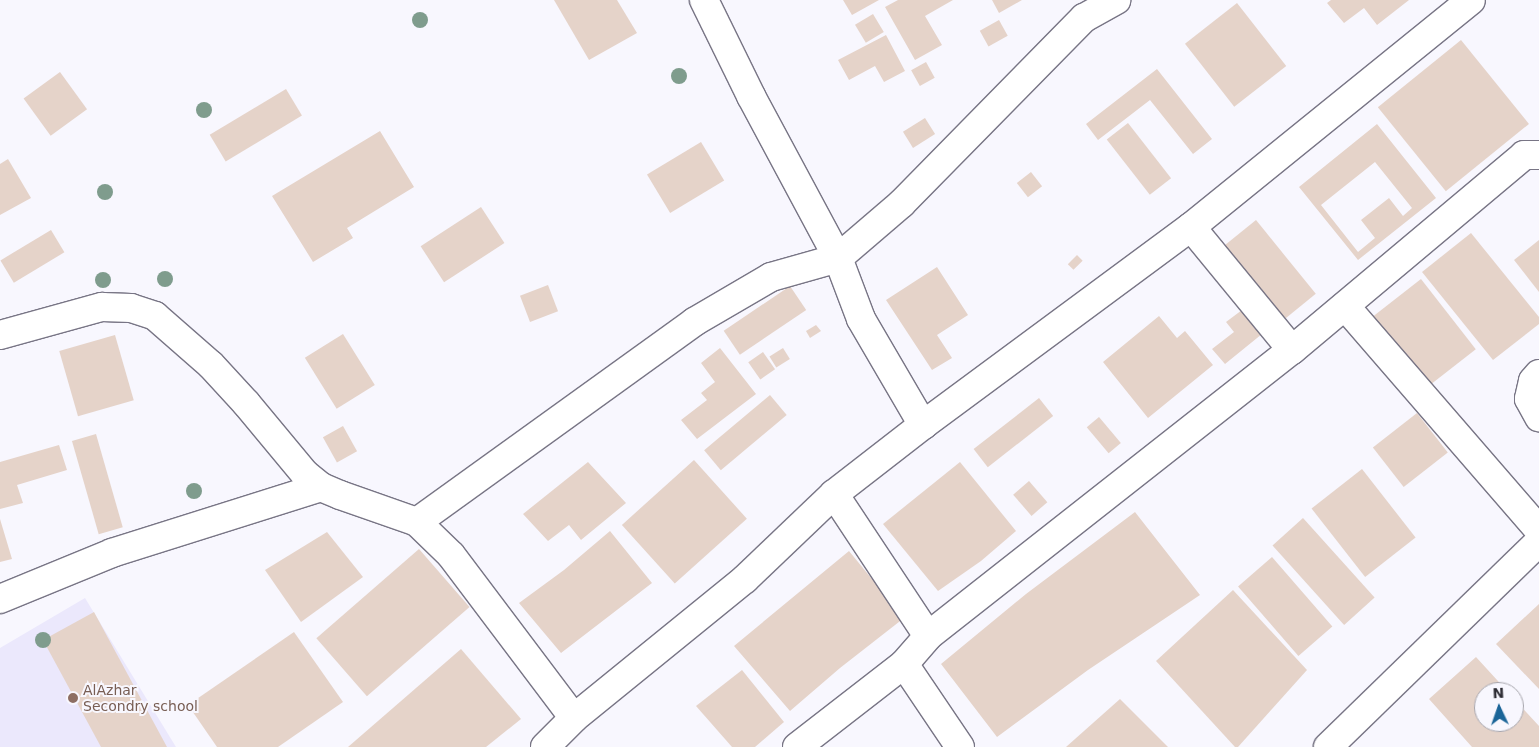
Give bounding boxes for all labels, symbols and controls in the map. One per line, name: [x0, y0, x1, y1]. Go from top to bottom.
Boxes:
place label: AlAzhar Secondry school: [83, 682, 198, 714]
north arrow: [1474, 682, 1524, 732]
text: N: [1492, 685, 1505, 701]
marker: AlAzhar Secondry school: [67, 692, 79, 704]

